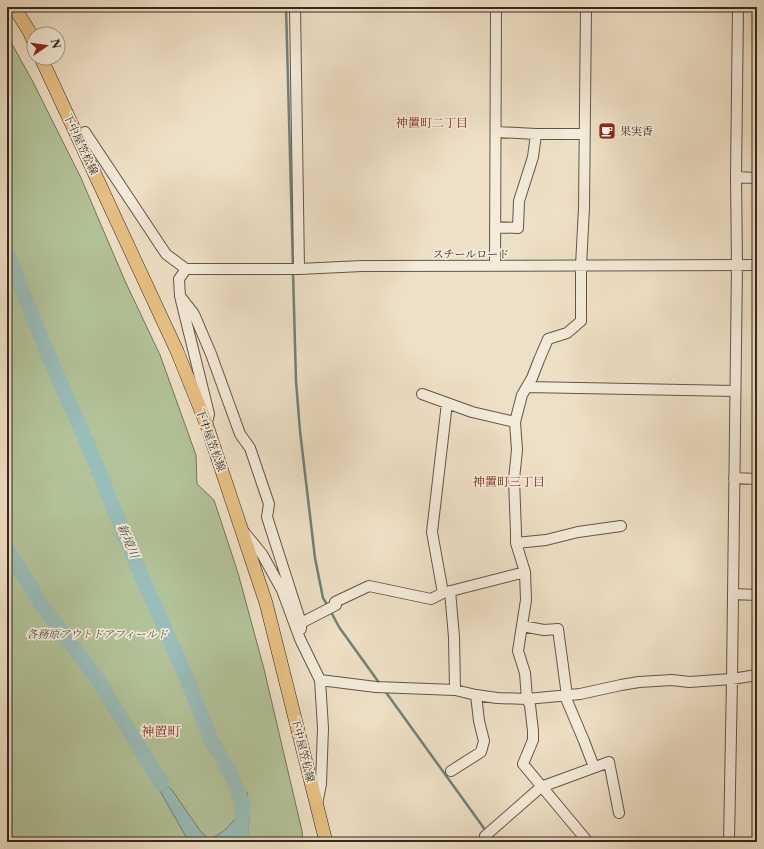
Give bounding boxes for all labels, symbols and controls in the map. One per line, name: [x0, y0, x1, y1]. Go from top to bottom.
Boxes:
north arrow: [26, 26, 66, 66]
text: N: [48, 38, 64, 50]
street label: 下中屋笠松線: [61, 111, 101, 177]
district label: 神置町二丁目: [396, 115, 468, 130]
cafe icon: 果実香: [597, 121, 617, 141]
place label: 果実香: [620, 124, 653, 138]
street label: スチールロード: [433, 247, 509, 261]
street label: 下中屋笠松線: [193, 407, 229, 473]
district label: 神置町三丁目: [473, 474, 545, 489]
water label: 新境川: [115, 521, 143, 562]
park label: 各務原アウトドアフィールド: [26, 627, 169, 641]
street label: 下中屋笠松線: [288, 716, 318, 784]
district label: 神置町: [141, 723, 181, 739]

